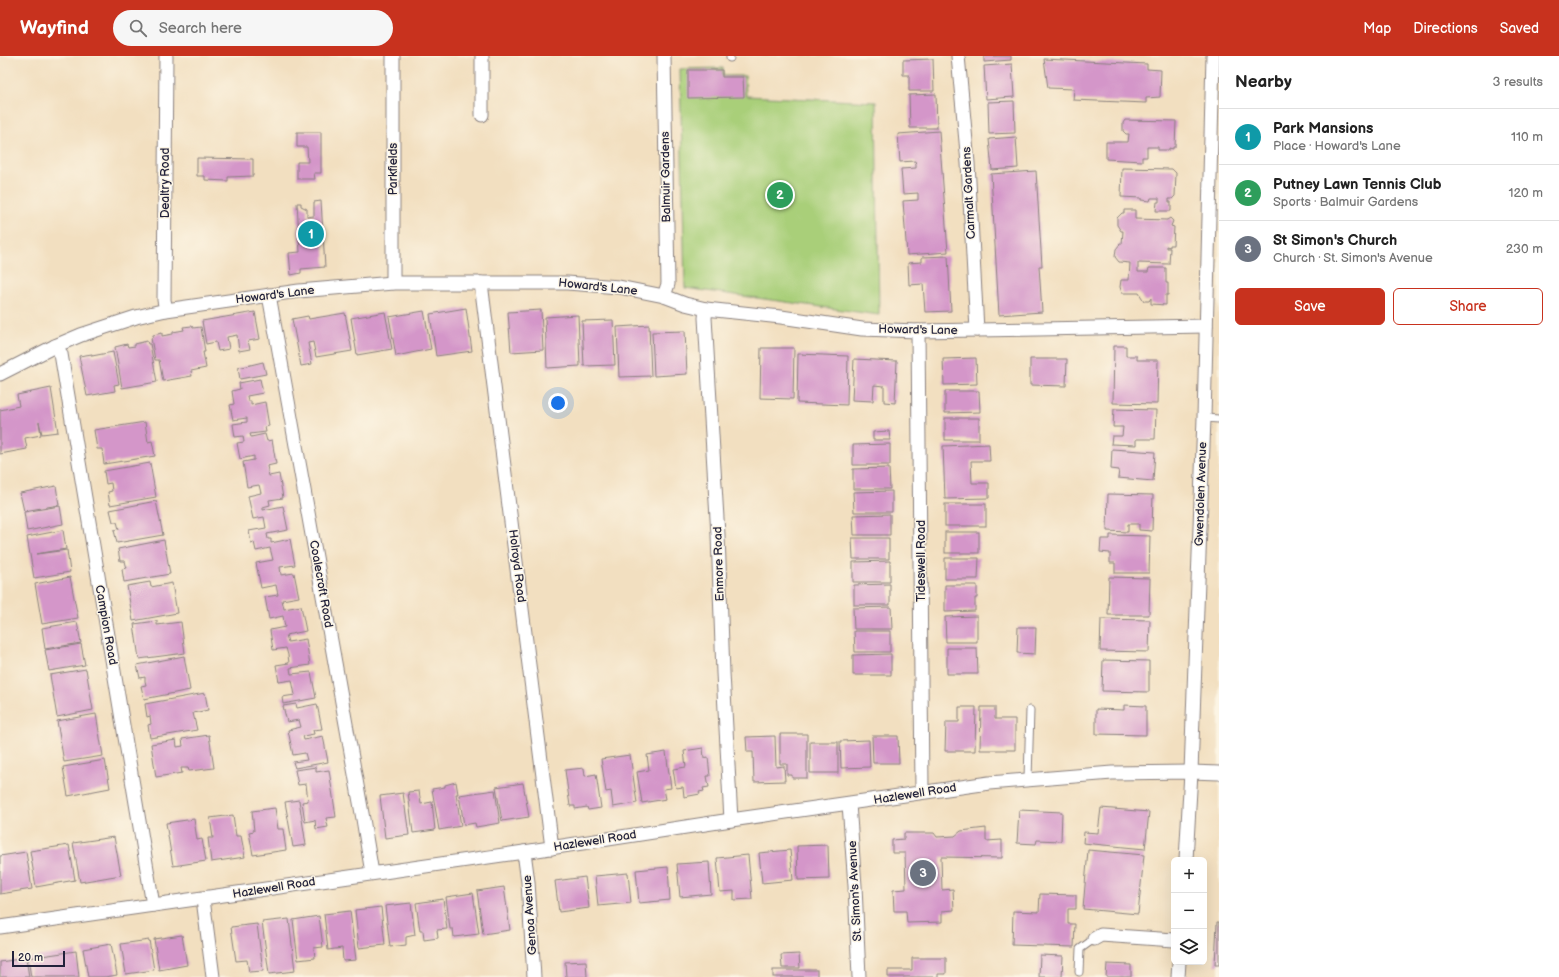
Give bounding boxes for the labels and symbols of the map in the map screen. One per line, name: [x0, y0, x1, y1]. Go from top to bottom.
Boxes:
street label: Balmuir Gardens: [658, 131, 674, 223]
street label: Parkfields: [386, 143, 401, 195]
street label: Carmalt Gardens: [959, 146, 979, 240]
street label: Dealtry Road: [158, 148, 173, 218]
pin: 2: [767, 180, 793, 210]
pin: 1: [298, 219, 324, 249]
street label: Howard's Lane: [558, 275, 638, 299]
street label: Howard's Lane: [235, 283, 315, 307]
street label: Howard's Lane: [878, 322, 958, 338]
your location: [548, 393, 568, 413]
street label: Gwendolen Avenue: [1192, 441, 1210, 547]
street label: Tideswell Road: [914, 520, 929, 602]
street label: Enmore Road: [710, 526, 728, 602]
street label: Holroyd Road: [505, 529, 529, 603]
street label: Coalecroft Road: [306, 539, 336, 629]
street label: Campion Road: [92, 584, 120, 666]
street label: Hazlewell Road: [872, 780, 958, 808]
street label: Hazlewell Road: [552, 827, 638, 855]
street label: St. Simon's Avenue: [845, 840, 865, 942]
pin: 3: [910, 858, 936, 888]
street label: Hazlewell Road: [231, 874, 317, 902]
street label: Genoa Avenue: [520, 875, 540, 955]
scale bar: [12, 949, 65, 968]

